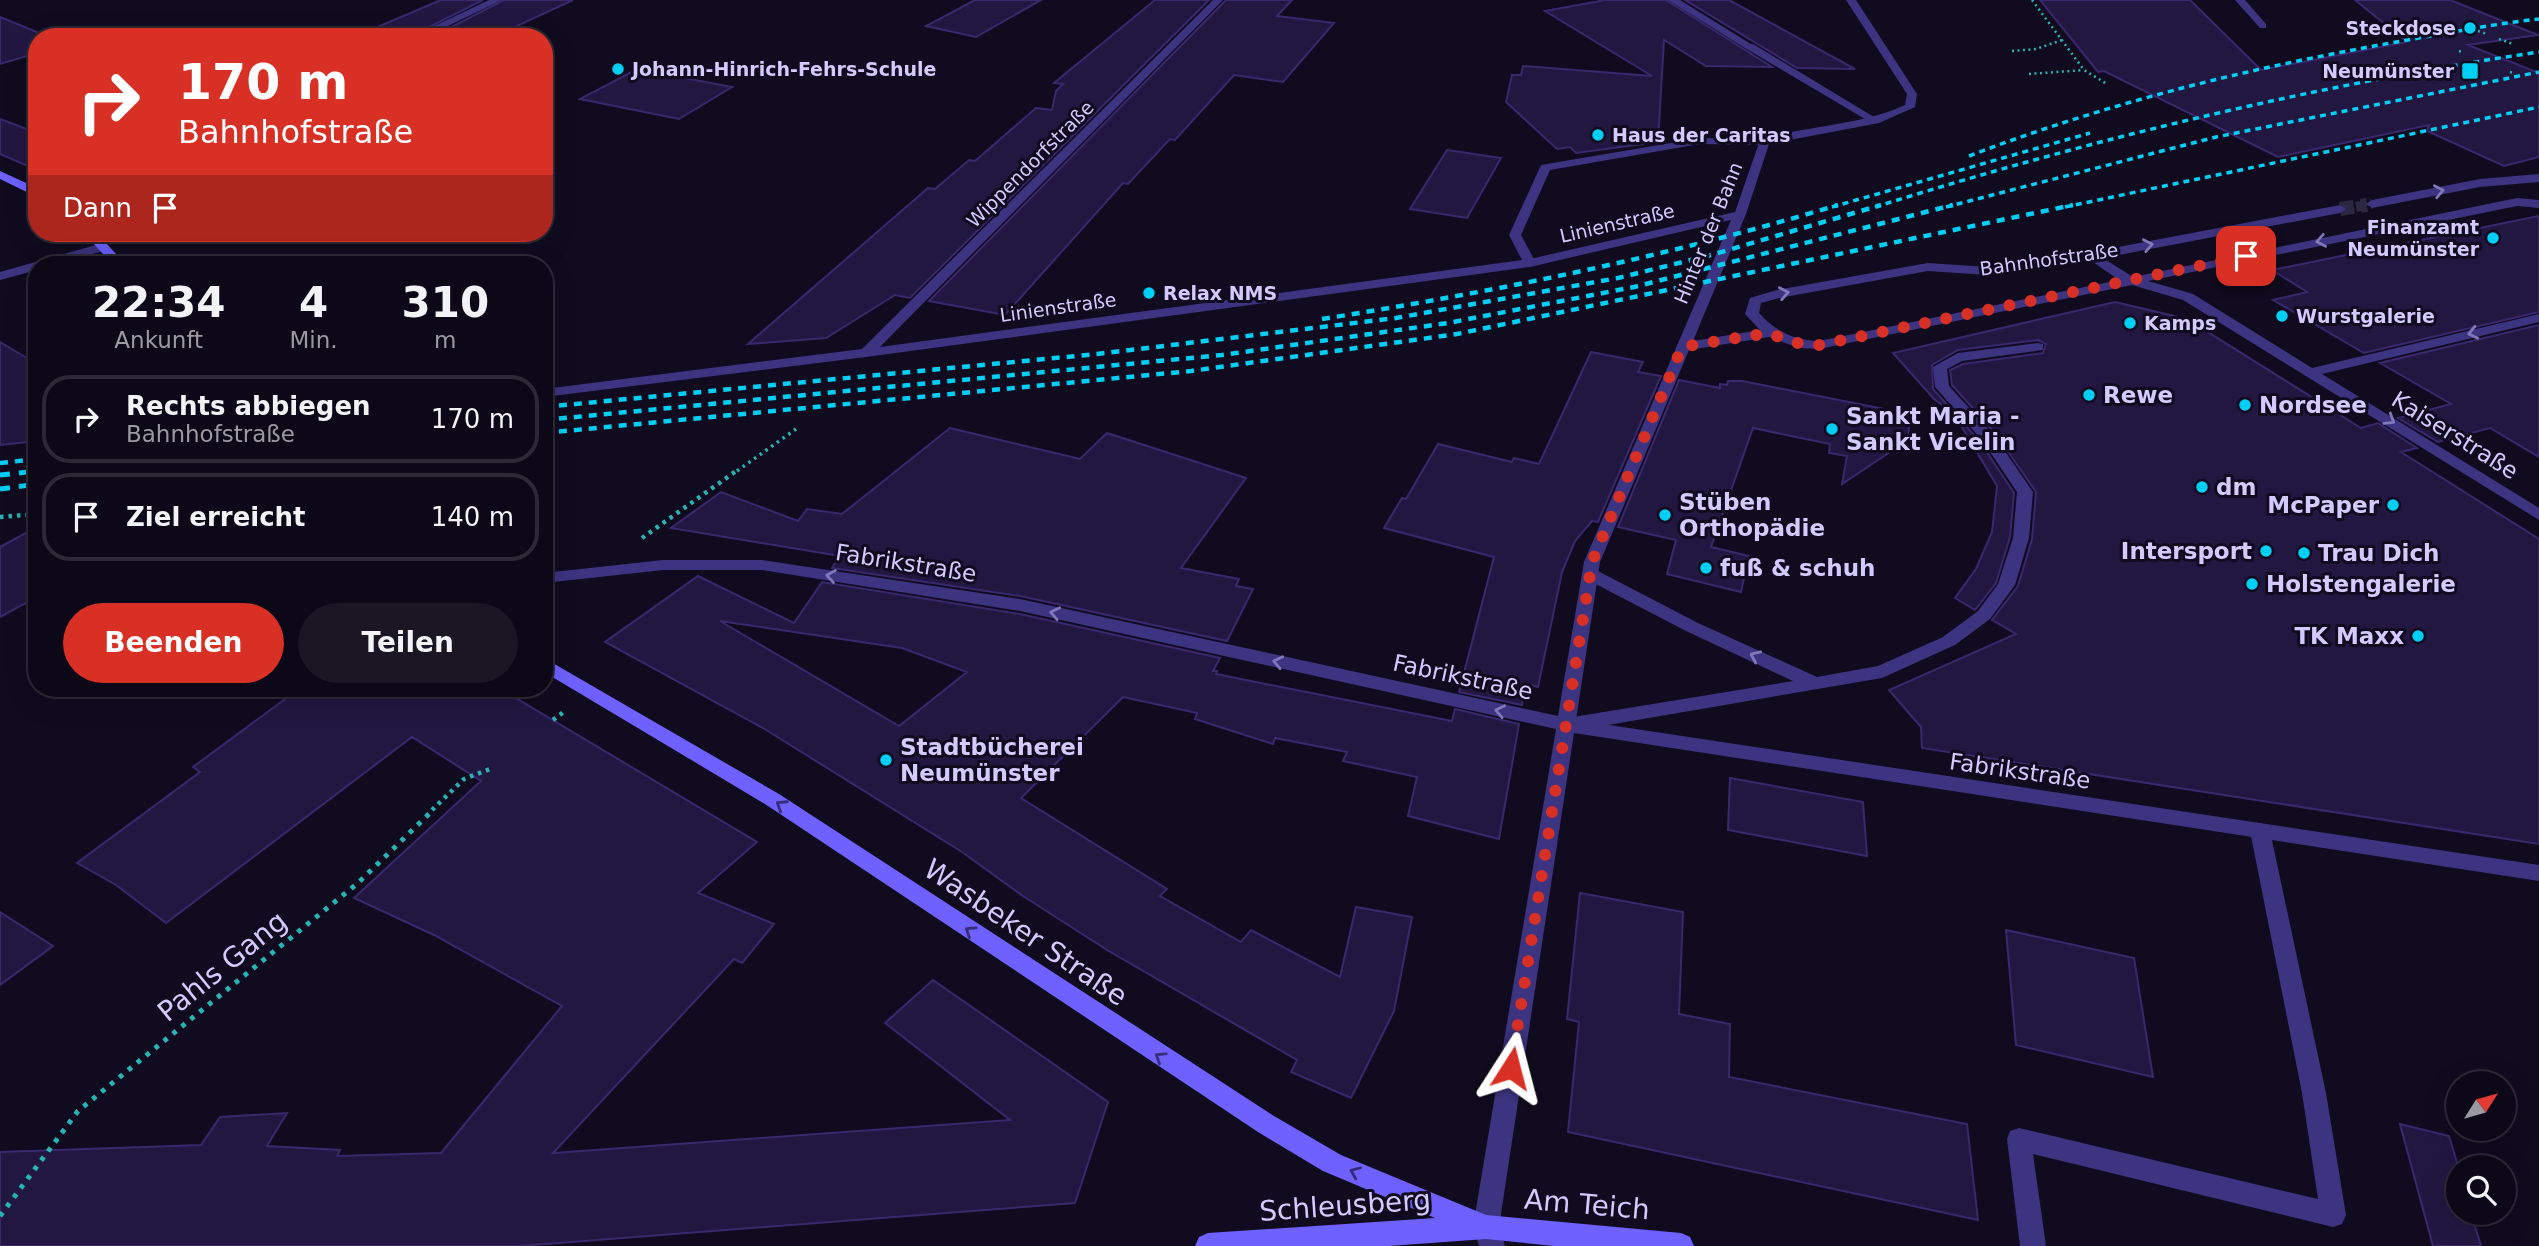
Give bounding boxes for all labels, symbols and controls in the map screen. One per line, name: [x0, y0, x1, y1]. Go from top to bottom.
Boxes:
place label: Steckdose: [2346, 17, 2456, 39]
marker: Steckdose: [2462, 20, 2478, 36]
text: 170 m: [178, 54, 348, 111]
icon: right: [63, 56, 154, 147]
place label: Johann-Hinrich-Fehrs-Schule: [630, 58, 937, 80]
place label: Neumünster: [2322, 60, 2455, 82]
marker: Johann-Hinrich-Fehrs-Schule: [610, 61, 626, 77]
marker: Neumünster: [2460, 61, 2480, 81]
street label: Wippendorfstraße: [962, 96, 1098, 232]
text: Bahnhofstraße: [178, 113, 413, 151]
place label: Haus der Caritas: [1612, 124, 1791, 146]
marker: Haus der Caritas: [1590, 127, 1606, 143]
street label: Hinter der Bahn: [1670, 159, 1746, 307]
one-way arrow: [2433, 184, 2445, 199]
icon: arrive: [146, 189, 184, 227]
text: Dann: [63, 193, 132, 223]
street label: Linienstraße: [1557, 199, 1677, 247]
place label: Finanzamt Neumünster: [2347, 216, 2480, 260]
pin: [2216, 226, 2276, 286]
marker: Finanzamt Neumünster: [2485, 230, 2501, 246]
one-way arrow: [2315, 233, 2327, 248]
icon: arrive: [2227, 237, 2265, 275]
street label: Bahnhofstraße: [1978, 238, 2120, 280]
one-way arrow: [2142, 238, 2154, 253]
text: 22:34: [92, 278, 226, 327]
text: 4: [299, 278, 328, 327]
text: 310: [401, 278, 489, 327]
place label: Relax NMS: [1163, 282, 1277, 304]
marker: Relax NMS: [1141, 285, 1157, 301]
one-way arrow: [1778, 286, 1790, 301]
street label: Linienstraße: [998, 288, 1118, 326]
place label: Wurstgalerie: [2296, 305, 2435, 327]
marker: Wurstgalerie: [2274, 308, 2290, 324]
place label: Kamps: [2144, 312, 2216, 334]
marker: Kamps: [2122, 315, 2138, 331]
one-way arrow: [2467, 325, 2479, 340]
text: Ankunft: [114, 327, 203, 353]
text: Min.: [289, 327, 338, 353]
text: m: [434, 327, 456, 353]
place label: Rewe: [2103, 382, 2173, 408]
street label: Kaiserstraße: [2387, 386, 2523, 484]
marker: Rewe: [2081, 387, 2097, 403]
text: Rechts abbiegen: [126, 391, 371, 421]
place label: Nordsee: [2259, 392, 2367, 418]
marker: Nordsee: [2237, 397, 2253, 413]
icon: right: [67, 400, 105, 438]
place label: Sankt Maria - Sankt Vicelin: [1846, 403, 2019, 455]
text: 170 m: [431, 404, 514, 434]
one-way arrow: [2382, 412, 2395, 425]
text: Bahnhofstraße: [126, 421, 295, 447]
marker: Sankt Maria - Sankt Vicelin: [1824, 421, 1840, 437]
place label: dm: [2216, 474, 2256, 500]
marker: dm: [2194, 479, 2210, 495]
place label: Stüben Orthopädie: [1679, 489, 1825, 541]
place label: McPaper: [2267, 492, 2380, 518]
marker: McPaper: [2385, 497, 2401, 513]
icon: arrive: [67, 498, 105, 536]
text: Ziel erreicht: [126, 502, 306, 532]
text: 140 m: [431, 502, 514, 532]
marker: Stüben Orthopädie: [1657, 507, 1673, 523]
place label: Intersport: [2121, 538, 2252, 564]
street label: Fabrikstraße: [834, 539, 978, 587]
place label: Trau Dich: [2318, 540, 2439, 566]
marker: Intersport: [2258, 543, 2274, 559]
marker: Trau Dich: [2296, 545, 2312, 561]
place label: fuß & schuh: [1720, 555, 1875, 581]
marker: fuß & schuh: [1698, 560, 1714, 576]
one-way arrow: [825, 569, 837, 584]
place label: Holstengalerie: [2266, 571, 2456, 597]
marker: Holstengalerie: [2244, 576, 2260, 592]
button: Beenden: [63, 603, 284, 683]
button: Teilen: [298, 603, 518, 683]
one-way arrow: [1050, 607, 1062, 622]
place label: TK Maxx: [2294, 623, 2404, 649]
marker: TK Maxx: [2410, 628, 2426, 644]
street label: Fabrikstraße: [1391, 650, 1535, 704]
one-way arrow: [1750, 650, 1762, 664]
one-way arrow: [1272, 656, 1284, 670]
one-way arrow: [1494, 704, 1506, 719]
place label: Stadtbücherei Neumünster: [900, 734, 1084, 786]
street label: Fabrikstraße: [1948, 748, 2092, 794]
marker: Stadtbücherei Neumünster: [878, 752, 894, 768]
one-way arrow: [776, 801, 789, 813]
street label: Wasbeker Straße: [918, 852, 1134, 1013]
street label: Pahls Gang: [151, 904, 293, 1028]
one-way arrow: [965, 926, 978, 939]
position arrow: [1474, 1031, 1548, 1105]
one-way arrow: [1155, 1052, 1168, 1065]
north arrow: [2446, 1071, 2516, 1141]
map controls: [2446, 1071, 2516, 1225]
button: search: [2446, 1155, 2516, 1225]
one-way arrow: [1350, 1167, 1362, 1181]
street label: Schleusberg: [1258, 1183, 1432, 1228]
street label: Am Teich: [1523, 1183, 1651, 1226]

